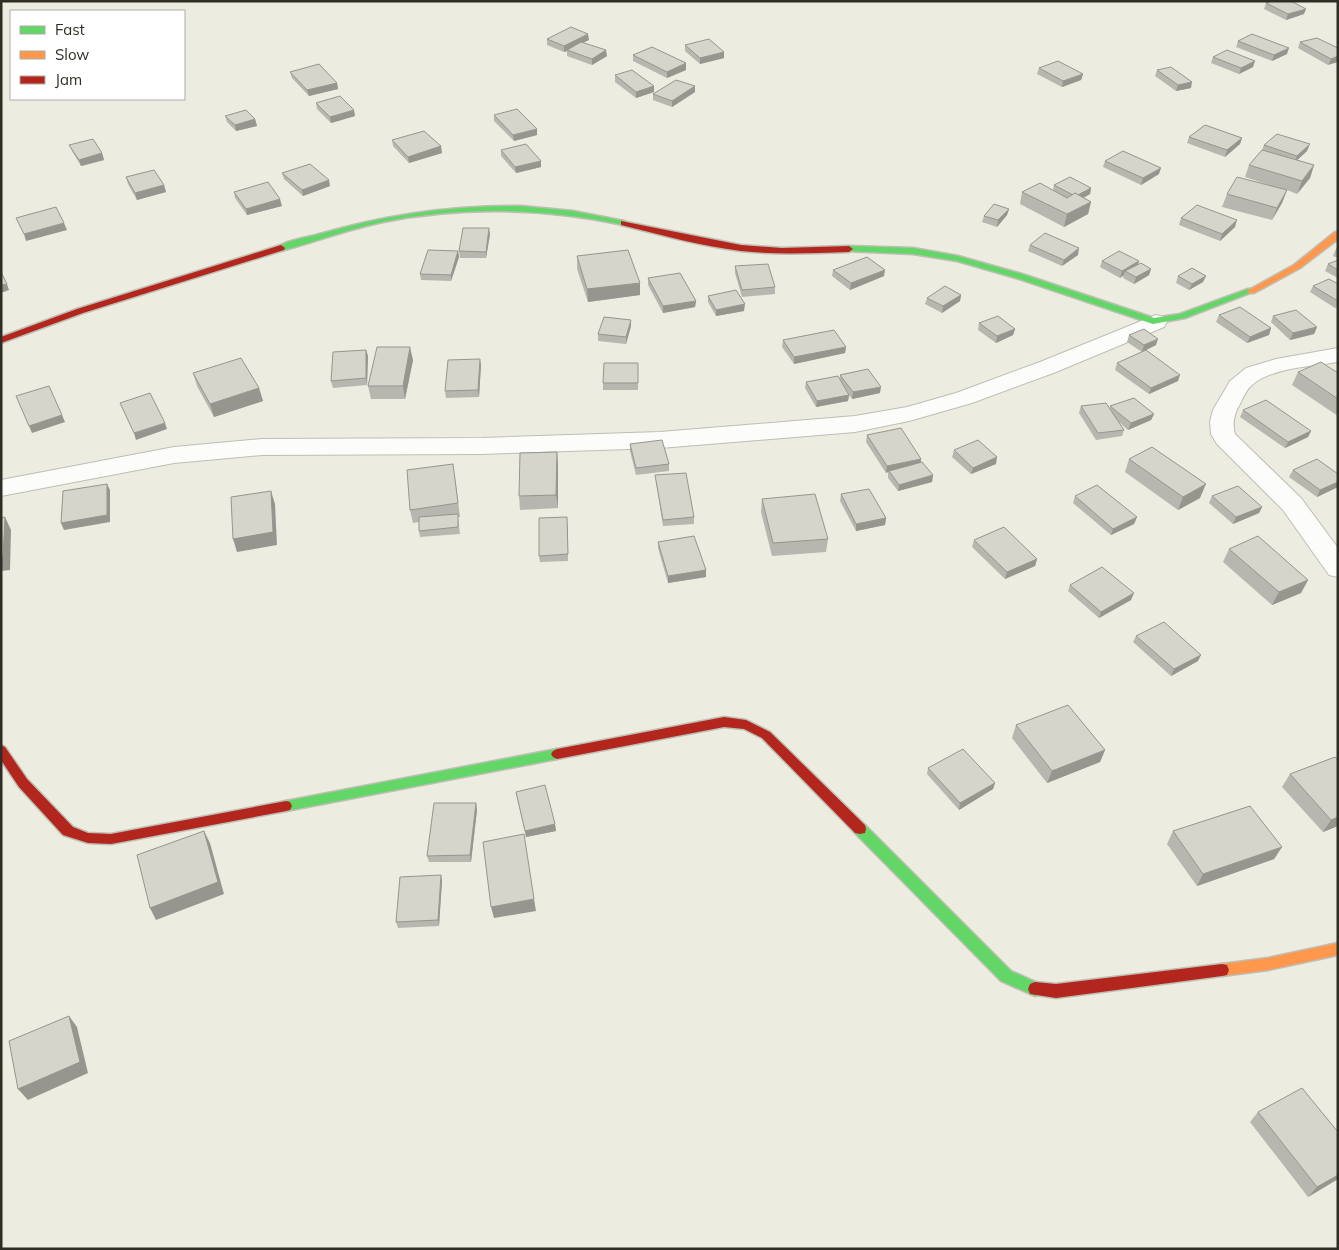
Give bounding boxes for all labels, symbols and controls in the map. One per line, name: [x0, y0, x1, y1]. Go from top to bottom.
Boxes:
legend: [10, 10, 185, 100]
text: Fast: [55, 20, 85, 39]
text: Slow: [55, 45, 89, 64]
text: Jam: [55, 70, 82, 89]

